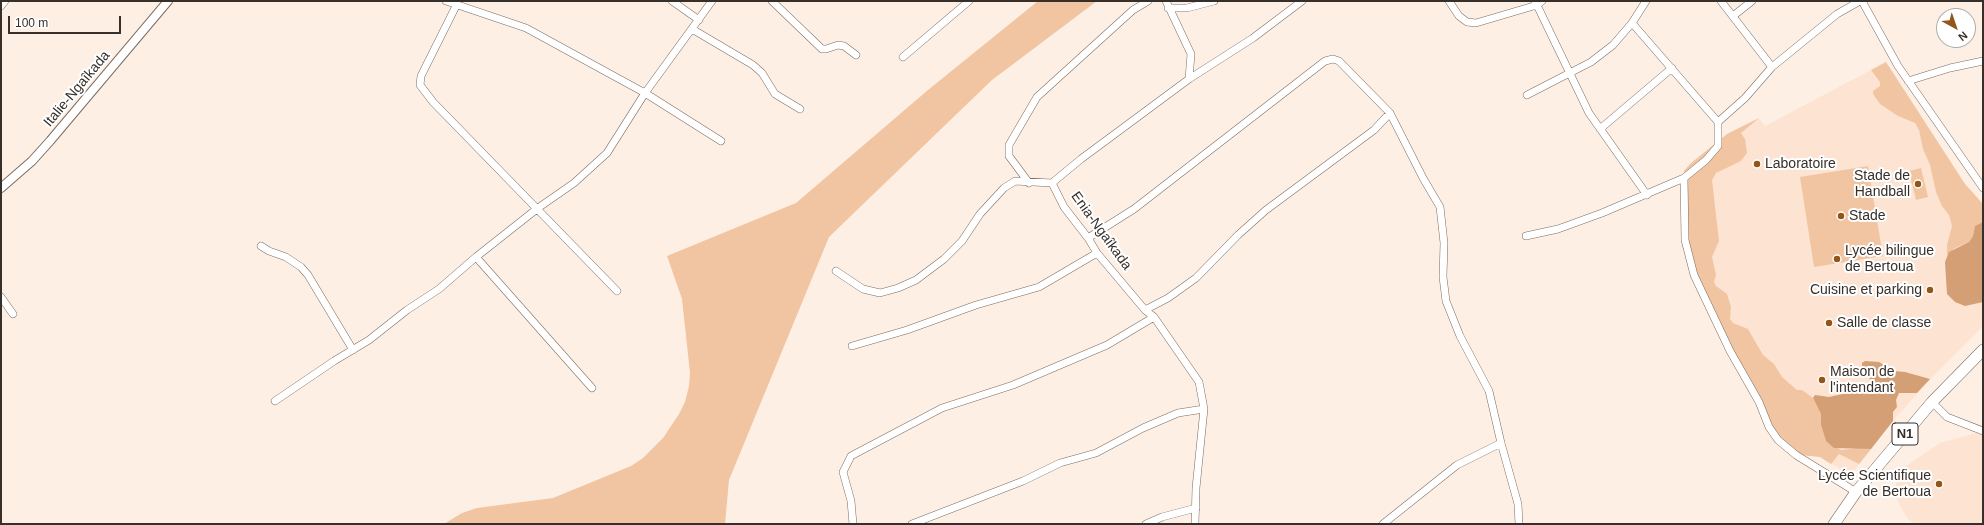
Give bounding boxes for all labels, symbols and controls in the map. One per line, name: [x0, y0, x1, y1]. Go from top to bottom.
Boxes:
scale bar: [10, 8, 123, 34]
north arrow: [1936, 8, 1976, 48]
text: 100 m: [15, 16, 48, 30]
text: N: [1956, 29, 1970, 44]
street label: Italie-Ngaîkada: [40, 48, 114, 130]
place label: Laboratoire: [1765, 156, 1836, 172]
marker: Laboratoire: [1752, 159, 1762, 169]
place label: Stade de Handball: [1854, 168, 1910, 200]
marker: Stade de Handball: [1913, 179, 1923, 189]
street label: Enia-Ngaîkada: [1067, 189, 1135, 273]
place label: Stade: [1849, 208, 1886, 224]
marker: Stade: [1836, 211, 1846, 221]
place label: Lycée bilingue de Bertoua: [1845, 243, 1934, 276]
marker: Lycée bilingue de Bertoua: [1832, 254, 1842, 264]
place label: Cuisine et parking: [1810, 282, 1922, 298]
marker: Cuisine et parking: [1925, 285, 1935, 295]
place label: Salle de classe: [1837, 315, 1931, 331]
marker: Salle de classe: [1824, 318, 1834, 328]
place label: Maison de l'intendant: [1830, 364, 1895, 396]
marker: Maison de l'intendant: [1817, 375, 1827, 385]
road number: N1: [1892, 423, 1918, 445]
place label: Lycée Scientifique de Bertoua: [1818, 468, 1931, 500]
marker: Lycée Scientifique de Bertoua: [1934, 479, 1944, 489]

